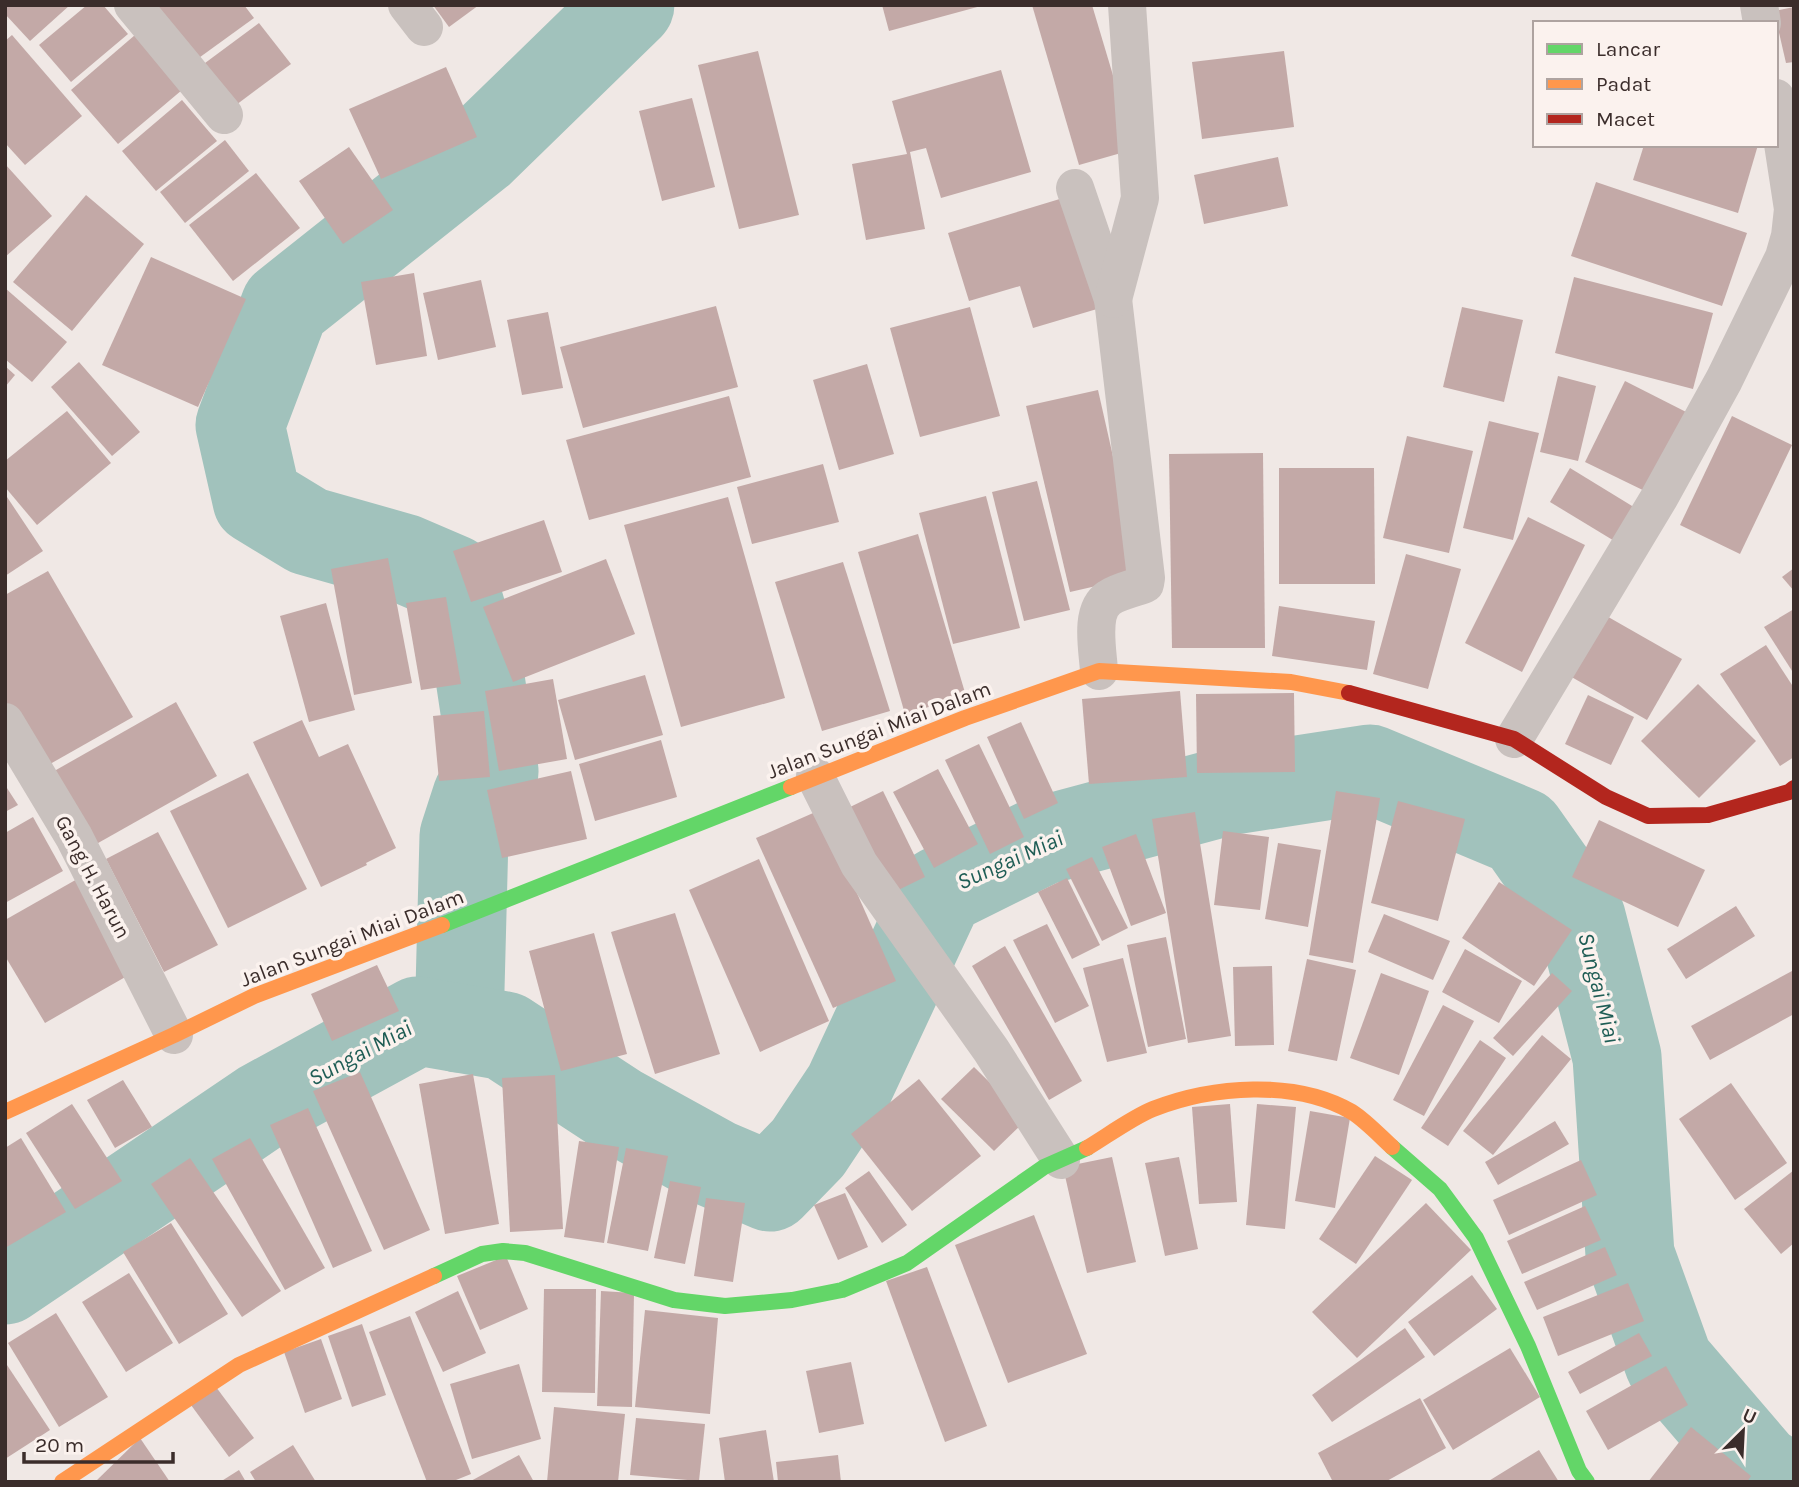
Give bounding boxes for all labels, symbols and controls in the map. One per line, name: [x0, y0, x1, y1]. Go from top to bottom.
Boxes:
legend: [1533, 21, 1778, 147]
text: Lancar: [1596, 37, 1660, 61]
text: Padat: [1596, 72, 1651, 96]
text: Macet: [1596, 107, 1655, 131]
street label: Jalan Sungai Miai Dalam: [764, 676, 994, 784]
street label: Gang H. Harun: [50, 811, 136, 943]
water label: Sungai Miai: [953, 825, 1067, 895]
street label: Jalan Sungai Miai Dalam: [237, 884, 467, 992]
water label: Sungai Miai: [1572, 930, 1626, 1046]
water label: Sungai Miai: [304, 1014, 416, 1092]
north arrow: [1708, 1396, 1778, 1466]
text: U: [1739, 1404, 1760, 1429]
scale bar: [24, 1420, 173, 1464]
text: 20 m: [35, 1433, 84, 1457]

